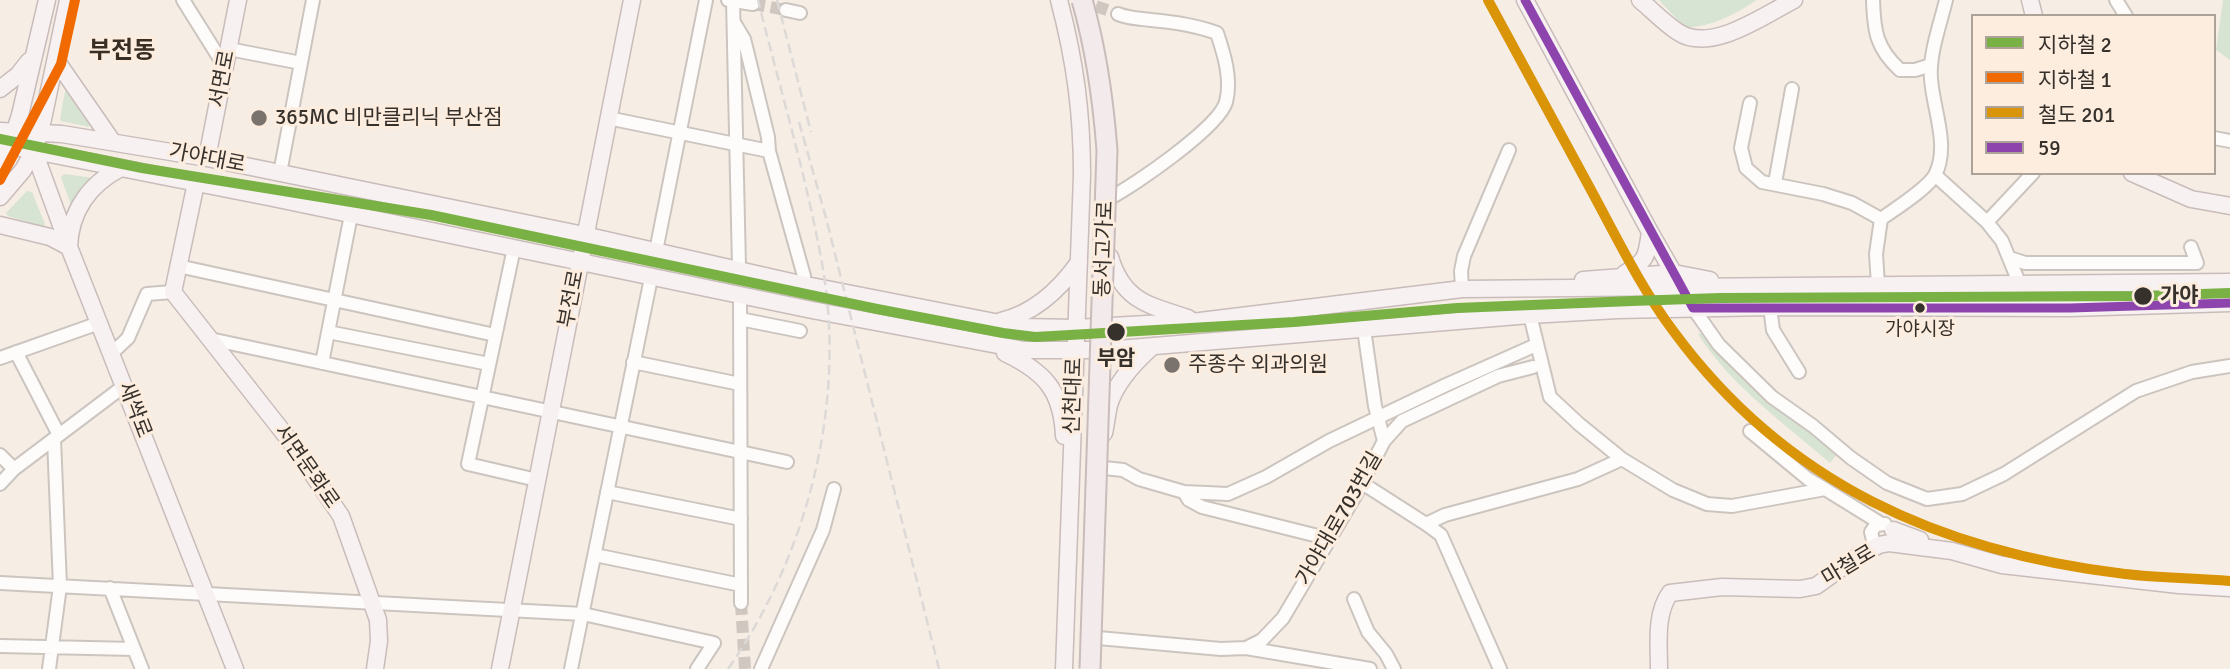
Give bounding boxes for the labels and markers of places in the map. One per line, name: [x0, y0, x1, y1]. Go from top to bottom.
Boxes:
place label: 365MC 비만클리닉 부산점: [275, 105, 502, 131]
marker: 365MC 비만클리닉 부산점: [249, 108, 269, 128]
place label: 가야: [2160, 283, 2199, 309]
marker: 가야: [2132, 285, 2154, 307]
marker: 가야시장: [1913, 301, 1927, 315]
place label: 가야시장: [1885, 319, 1955, 341]
marker: 부암: [1105, 321, 1127, 343]
place label: 부암: [1097, 346, 1135, 372]
place label: 주종수 외과의원: [1188, 352, 1328, 378]
marker: 주종수 외과의원: [1162, 355, 1182, 375]

